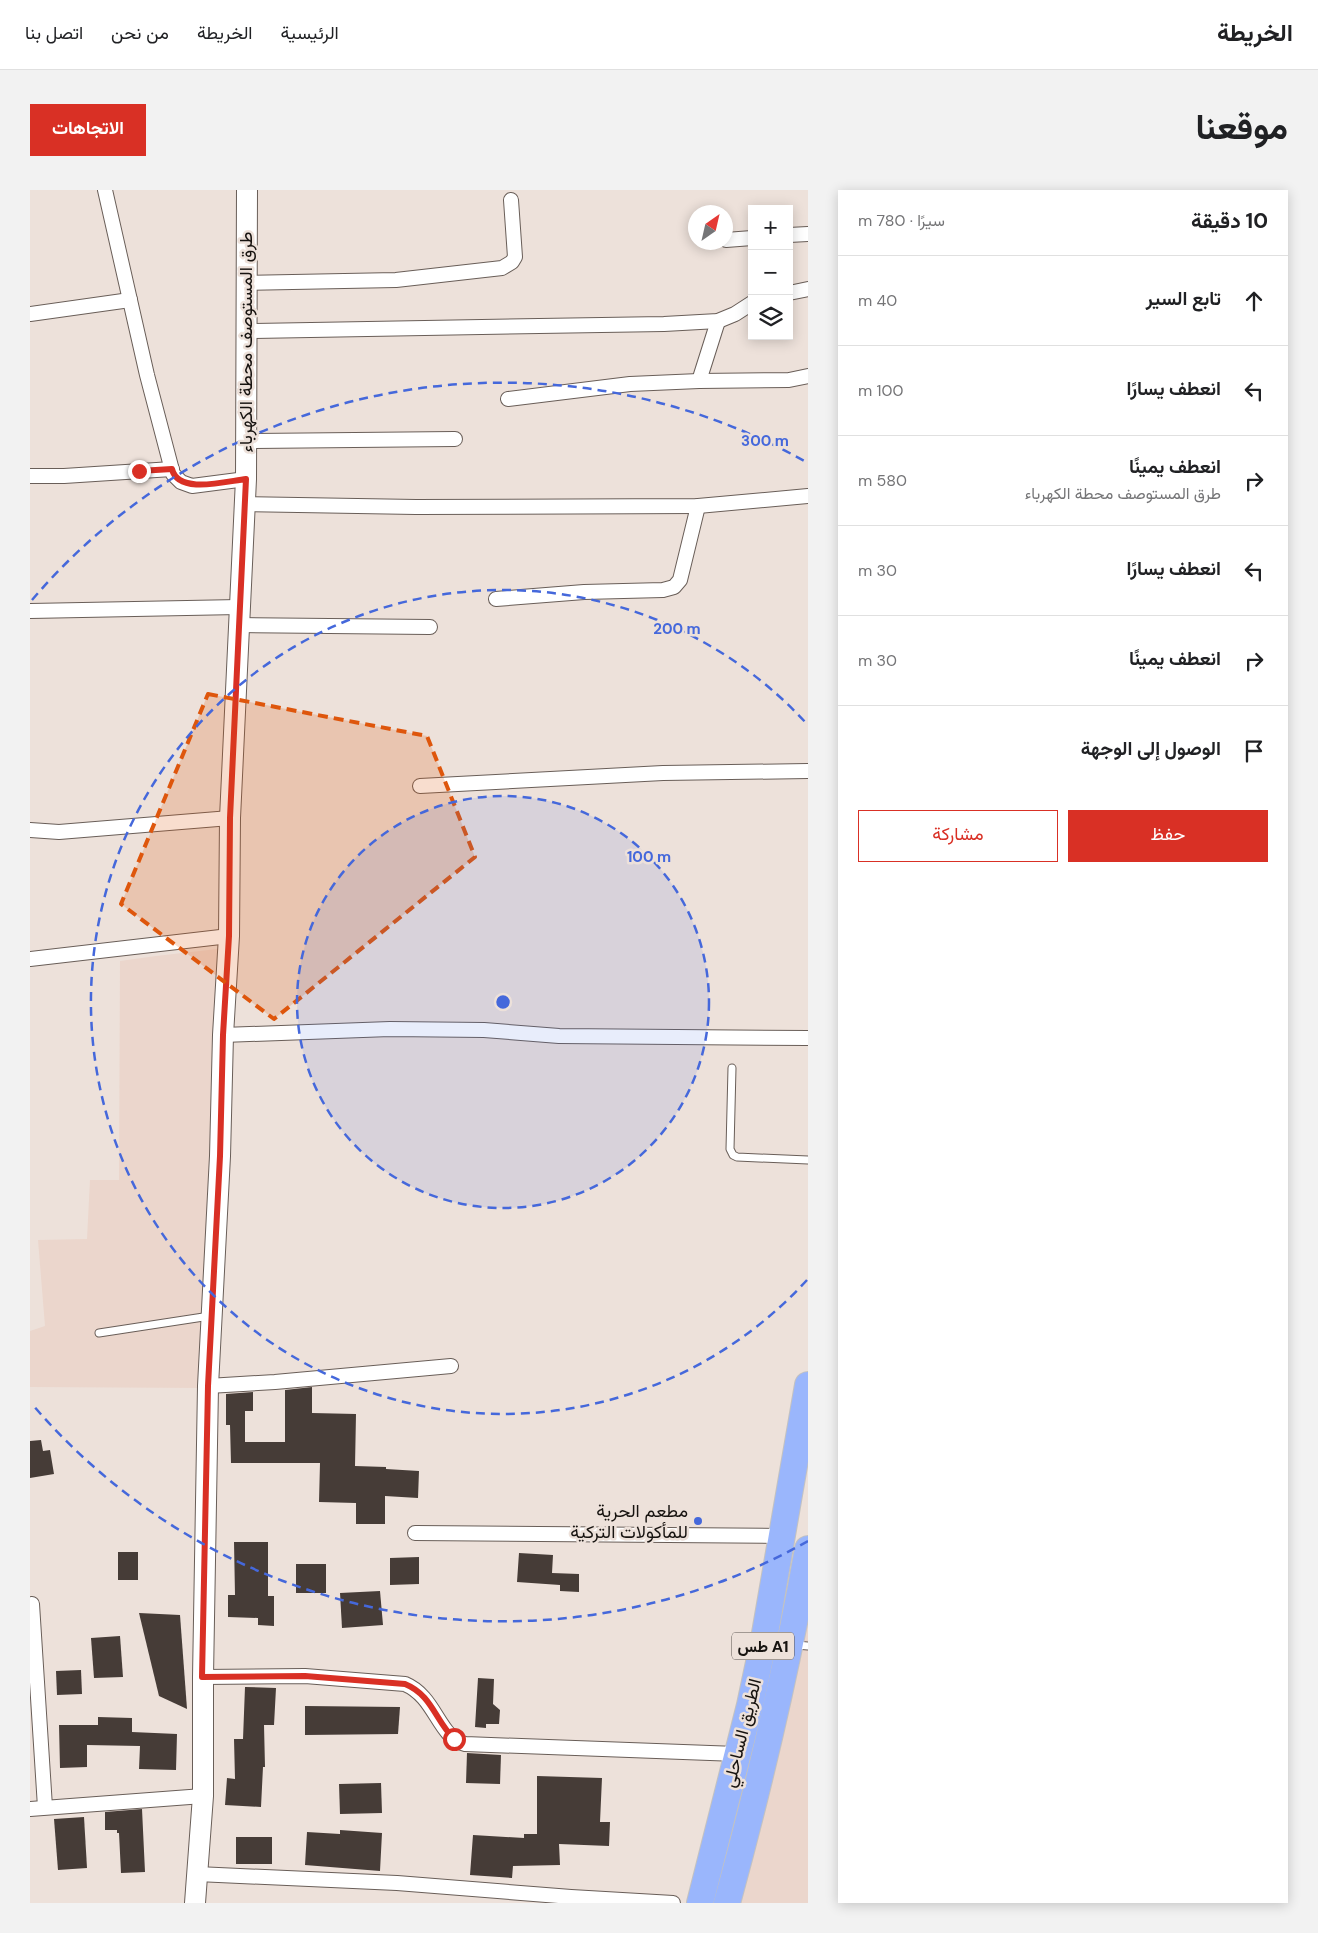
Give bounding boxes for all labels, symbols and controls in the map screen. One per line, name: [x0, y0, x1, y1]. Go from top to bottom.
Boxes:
text: الخريطة: [1217, 17, 1293, 48]
text: اتصل بنا: [25, 21, 83, 45]
text: من نحن: [111, 21, 169, 45]
text: الخريطة: [197, 21, 253, 45]
text: الرئيسية: [281, 21, 339, 45]
button: الاتجاهات: [30, 104, 146, 156]
text: موقعنا: [1195, 104, 1288, 150]
north arrow: [688, 205, 733, 250]
map controls: [748, 205, 793, 340]
button: +: [748, 205, 793, 250]
text: 10 دقيقة: [1191, 207, 1268, 235]
text: سيرًا · 780 m: [858, 210, 945, 231]
street label: طرق المستوصف محطة الكهرباء: [234, 232, 258, 452]
button: −: [748, 250, 793, 295]
text: تابع السير: [1146, 286, 1221, 311]
icon: ahead: [1240, 287, 1268, 315]
text: 40 m: [858, 290, 897, 311]
button: layers: [748, 295, 793, 340]
text: انعطف يسارًا: [1127, 376, 1221, 401]
icon: left: [1240, 377, 1268, 405]
text: 100 m: [858, 380, 903, 401]
text: 300 m: [741, 431, 789, 451]
text: انعطف يمينًا: [1129, 454, 1221, 479]
route end: [128, 460, 151, 483]
icon: right: [1240, 467, 1268, 495]
text: 580 m: [858, 470, 907, 491]
text: طرق المستوصف محطة الكهرباء: [1025, 483, 1221, 504]
text: انعطف يسارًا: [1127, 556, 1221, 581]
icon: left: [1240, 557, 1268, 585]
text: 30 m: [858, 560, 897, 581]
text: 200 m: [653, 619, 701, 639]
text: انعطف يمينًا: [1129, 646, 1221, 671]
icon: right: [1240, 647, 1268, 675]
text: 30 m: [858, 650, 897, 671]
text: الوصول إلى الوجهة: [1081, 736, 1221, 761]
icon: arrive: [1240, 737, 1268, 765]
button: مشاركة: [858, 810, 1058, 862]
button: حفظ: [1068, 810, 1268, 862]
text: 100 m: [627, 847, 671, 867]
centre of rings: [494, 993, 512, 1011]
place label: مطعم الحرية للمأكولات التركية: [570, 1499, 688, 1544]
marker: مطعم الحرية للمأكولات التركية: [692, 1515, 704, 1527]
road number: طس A1: [732, 1632, 794, 1660]
street label: الطريق الساحلي: [717, 1676, 770, 1791]
route start: [443, 1728, 466, 1751]

